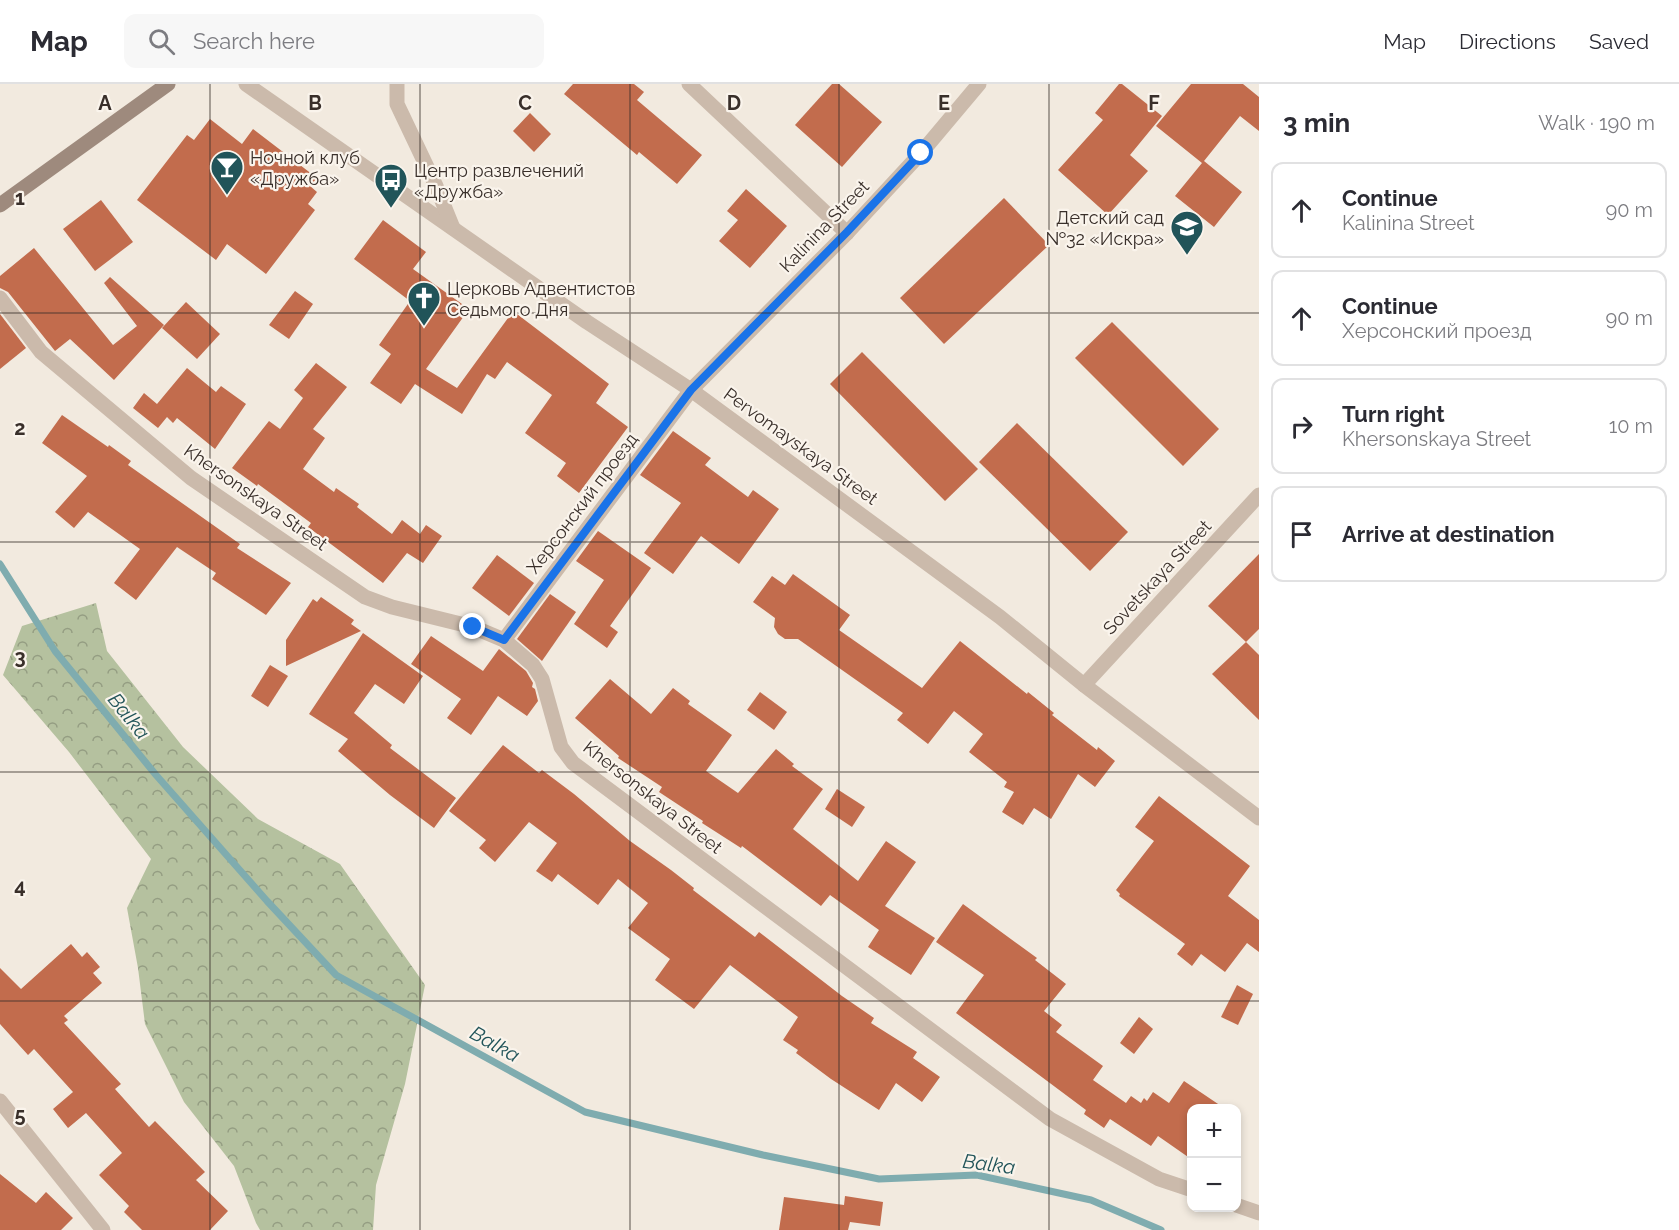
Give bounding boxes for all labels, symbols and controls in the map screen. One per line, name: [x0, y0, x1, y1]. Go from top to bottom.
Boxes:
search box: [124, 14, 544, 68]
text: Map: [30, 25, 88, 58]
icon: search: [145, 25, 178, 58]
text: Search here: [193, 28, 315, 54]
text: Map: [1383, 29, 1426, 54]
text: Directions: [1459, 29, 1556, 54]
text: Saved: [1589, 29, 1649, 54]
text: A: [98, 91, 112, 115]
text: B: [308, 91, 322, 115]
text: C: [518, 91, 532, 115]
text: D: [727, 91, 741, 115]
text: E: [938, 91, 950, 115]
text: F: [1148, 91, 1160, 115]
text: 3 min: [1283, 108, 1350, 138]
text: Walk · 190 m: [1538, 111, 1655, 135]
route start: [907, 139, 933, 165]
place label: Ночной клуб «Дружба»: [250, 147, 360, 189]
bar icon: Ночной клуб «Дружба»: [209, 149, 245, 196]
place label: Центр развлечений «Дружба»: [414, 160, 584, 202]
bus stop icon: Центр развлечений «Дружба»: [373, 162, 409, 209]
street label: Kalinina Street: [775, 176, 873, 276]
text: Continue: [1342, 185, 1438, 211]
text: 1: [15, 186, 25, 210]
icon: ahead: [1285, 194, 1318, 227]
text: 90 m: [1606, 198, 1653, 222]
place label: Детский сад №32 «Искра»: [1045, 207, 1164, 249]
school or university icon: Детский сад №32 «Искра»: [1169, 209, 1205, 256]
text: Kalinina Street: [1342, 211, 1475, 235]
place label: Церковь Адвентистов Седьмого Дня: [447, 278, 635, 320]
church icon: Церковь Адвентистов Седьмого Дня: [406, 280, 442, 327]
text: Continue: [1342, 293, 1438, 319]
icon: ahead: [1285, 302, 1318, 335]
text: 90 m: [1606, 306, 1653, 330]
text: Херсонский проезд: [1342, 319, 1532, 343]
street label: Pervomayskaya Street: [720, 383, 882, 509]
text: Turn right: [1342, 401, 1445, 427]
icon: right: [1285, 410, 1318, 443]
text: 10 m: [1609, 414, 1653, 438]
text: 2: [14, 416, 26, 440]
text: Khersonskaya Street: [1342, 427, 1531, 451]
street label: Херсонский проезд: [522, 429, 642, 577]
street label: Khersonskaya Street: [180, 440, 332, 554]
street label: Sovetskaya Street: [1099, 515, 1215, 639]
icon: arrive: [1285, 518, 1318, 551]
text: Arrive at destination: [1342, 521, 1555, 547]
route end: [459, 613, 485, 639]
text: 3: [14, 645, 26, 669]
water label: Balka: [103, 688, 155, 744]
street label: Khersonskaya Street: [579, 736, 727, 858]
text: 4: [14, 874, 26, 898]
water label: Balka: [466, 1021, 524, 1067]
text: 5: [14, 1103, 26, 1127]
map controls: [1187, 1104, 1241, 1212]
button: +: [1187, 1104, 1241, 1158]
water label: Balka: [961, 1149, 1017, 1179]
button: −: [1187, 1158, 1241, 1212]

